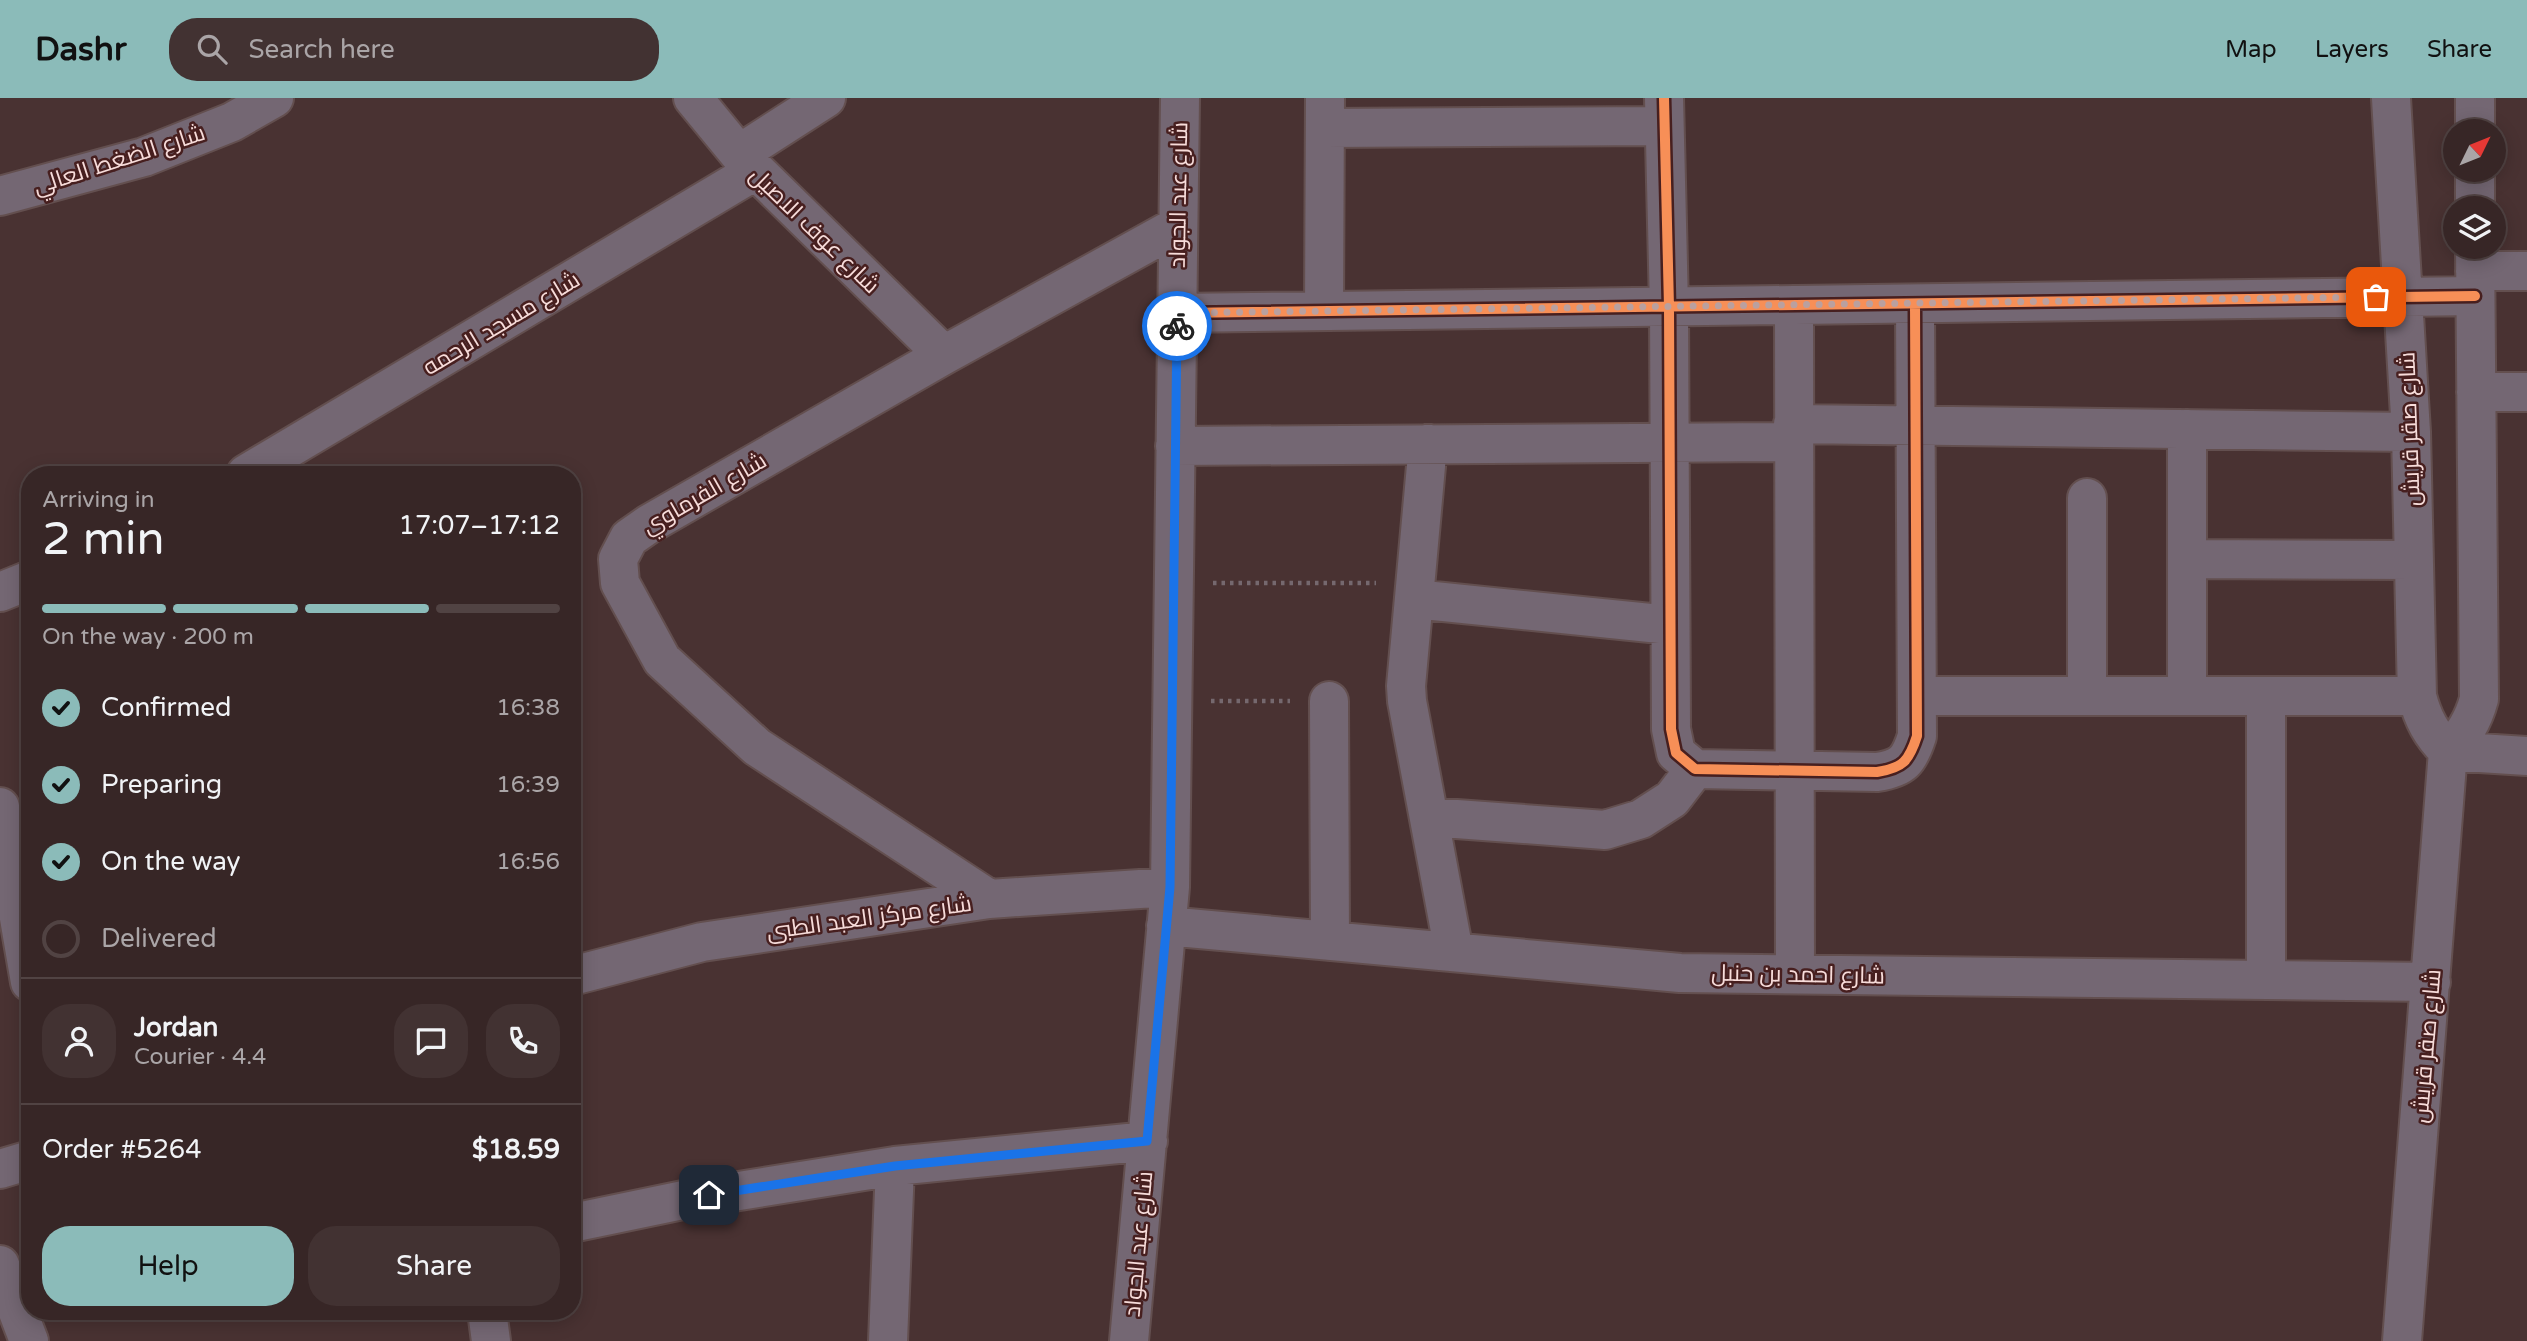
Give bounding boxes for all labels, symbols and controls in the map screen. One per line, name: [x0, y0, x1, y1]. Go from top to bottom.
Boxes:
search box: [169, 18, 659, 81]
text: Dashr: [35, 30, 127, 69]
icon: search: [193, 30, 231, 68]
text: Search here: [249, 34, 395, 65]
text: Map: [2225, 35, 2277, 64]
text: Layers: [2315, 35, 2389, 64]
text: Share: [2427, 35, 2492, 64]
street label: شارع الضغط العالي: [30, 119, 210, 204]
north arrow: [2443, 119, 2506, 182]
map controls: [2443, 119, 2506, 259]
street label: شارع عبد الجواد: [1164, 122, 1195, 268]
street label: شارع عوف الاصيل: [743, 162, 885, 301]
button: layers: [2443, 196, 2506, 259]
street label: شارع مسجد الرحمه: [418, 266, 586, 383]
pin: [2346, 267, 2406, 327]
icon: bag: [2357, 278, 2395, 316]
courier: [1142, 291, 1212, 361]
icon: bike: [1158, 307, 1196, 345]
street label: شارع صقر قريش: [2393, 351, 2428, 507]
street label: شارع الفرماوي: [637, 447, 773, 543]
text: Arriving in: [42, 486, 155, 514]
text: 17:07–17:12: [399, 510, 560, 541]
text: 2 min: [42, 512, 165, 567]
text: On the way · 200 m: [42, 623, 254, 651]
icon: check: [42, 689, 80, 727]
text: Confirmed: [101, 692, 231, 723]
text: 16:38: [496, 694, 560, 722]
icon: check: [42, 766, 80, 804]
text: Preparing: [101, 769, 222, 800]
text: 16:39: [496, 771, 560, 799]
icon: check: [42, 843, 80, 881]
text: On the way: [101, 846, 241, 877]
text: 16:56: [496, 848, 560, 876]
street label: شارع مركز العبد الطبى: [765, 890, 974, 947]
text: Delivered: [101, 923, 217, 954]
street label: شارع احمد بن حنبل: [1711, 959, 1885, 992]
street label: شارع صقر قريش: [2406, 968, 2449, 1124]
button: person: [42, 1004, 116, 1078]
button: chat: [394, 1004, 468, 1078]
button: phone: [486, 1004, 560, 1078]
text: Jordan: [134, 1012, 218, 1043]
text: Courier · 4.4: [134, 1043, 266, 1071]
text: Order #5264: [42, 1134, 202, 1165]
text: $18.59: [472, 1134, 560, 1165]
pin: [679, 1165, 739, 1225]
street label: شارع عبد الجواد: [1119, 1170, 1160, 1318]
icon: home: [690, 1176, 728, 1214]
button: Help: [42, 1226, 294, 1306]
button: Share: [308, 1226, 560, 1306]

